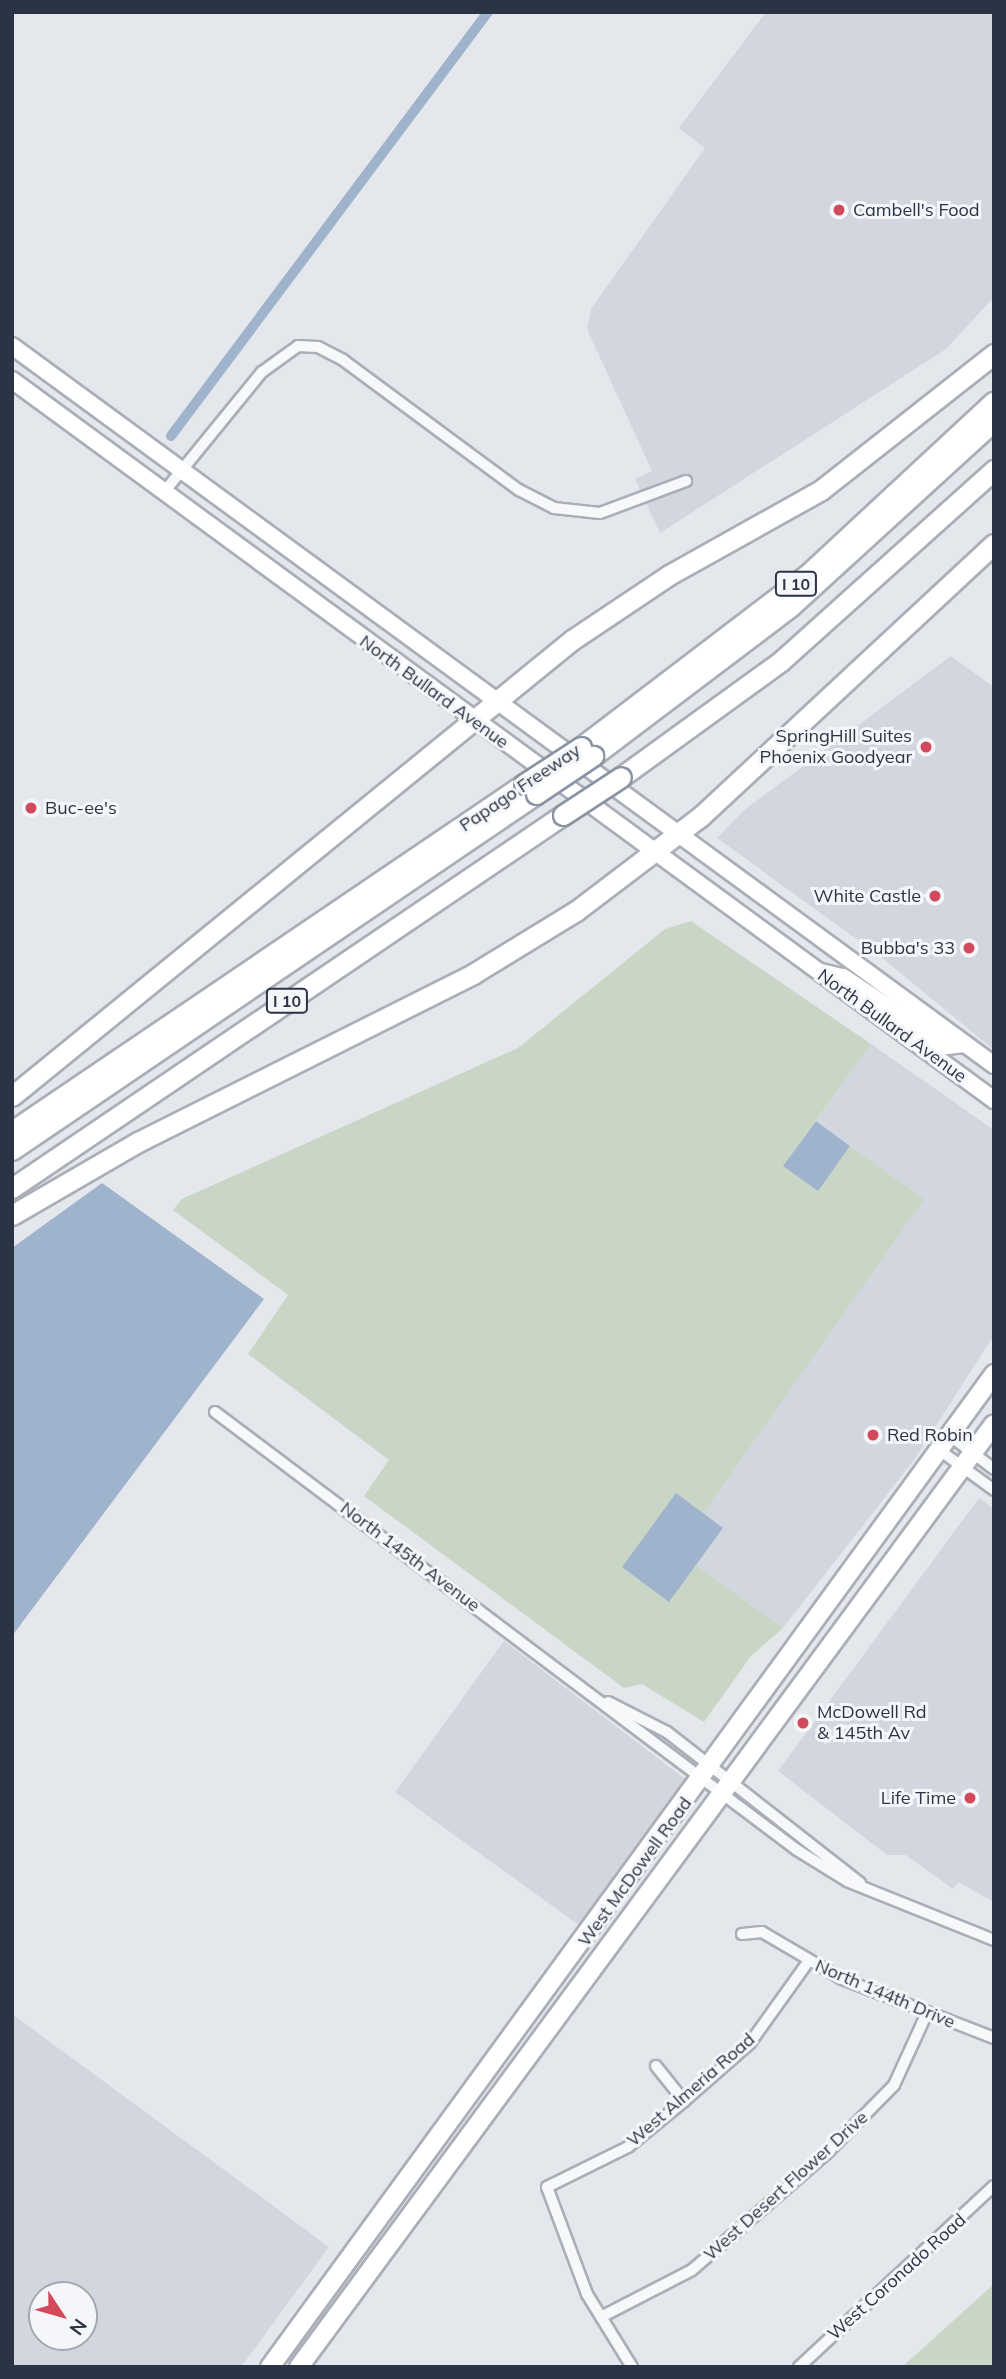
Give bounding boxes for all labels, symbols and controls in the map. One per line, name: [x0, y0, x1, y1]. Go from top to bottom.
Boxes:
place label: Cambell's Food: [853, 199, 980, 221]
marker: Cambell's Food: [831, 202, 847, 218]
road number: I 10: [773, 572, 819, 596]
street label: North Bullard Avenue: [355, 631, 513, 753]
place label: SpringHill Suites Phoenix Goodyear: [759, 726, 912, 768]
marker: SpringHill Suites Phoenix Goodyear: [918, 739, 934, 755]
street label: Papago Freeway: [455, 740, 585, 836]
place label: Buc-ee's: [45, 797, 117, 819]
marker: Buc-ee's: [23, 800, 39, 816]
place label: White Castle: [813, 885, 921, 907]
marker: White Castle: [927, 888, 943, 904]
place label: Bubba's 33: [861, 937, 955, 959]
marker: Bubba's 33: [961, 940, 977, 956]
street label: North Bullard Avenue: [813, 965, 971, 1087]
road number: I 10: [264, 988, 310, 1014]
place label: Red Robin: [887, 1424, 973, 1446]
marker: Red Robin: [865, 1427, 881, 1443]
street label: North 145th Avenue: [336, 1498, 484, 1616]
place label: McDowell Rd & 145th Av: [817, 1702, 927, 1744]
marker: McDowell Rd & 145th Av: [795, 1715, 811, 1731]
place label: Life Time: [881, 1787, 956, 1809]
marker: Life Time: [962, 1790, 978, 1806]
street label: West McDowell Road: [574, 1793, 696, 1951]
street label: North 144th Drive: [812, 1955, 958, 2033]
street label: West Almeria Road: [623, 2029, 759, 2151]
street label: West Desert Flower Drive: [700, 2107, 872, 2265]
street label: West Coronado Road: [823, 2209, 971, 2345]
north arrow: [28, 2281, 98, 2351]
text: N: [64, 2314, 92, 2340]

